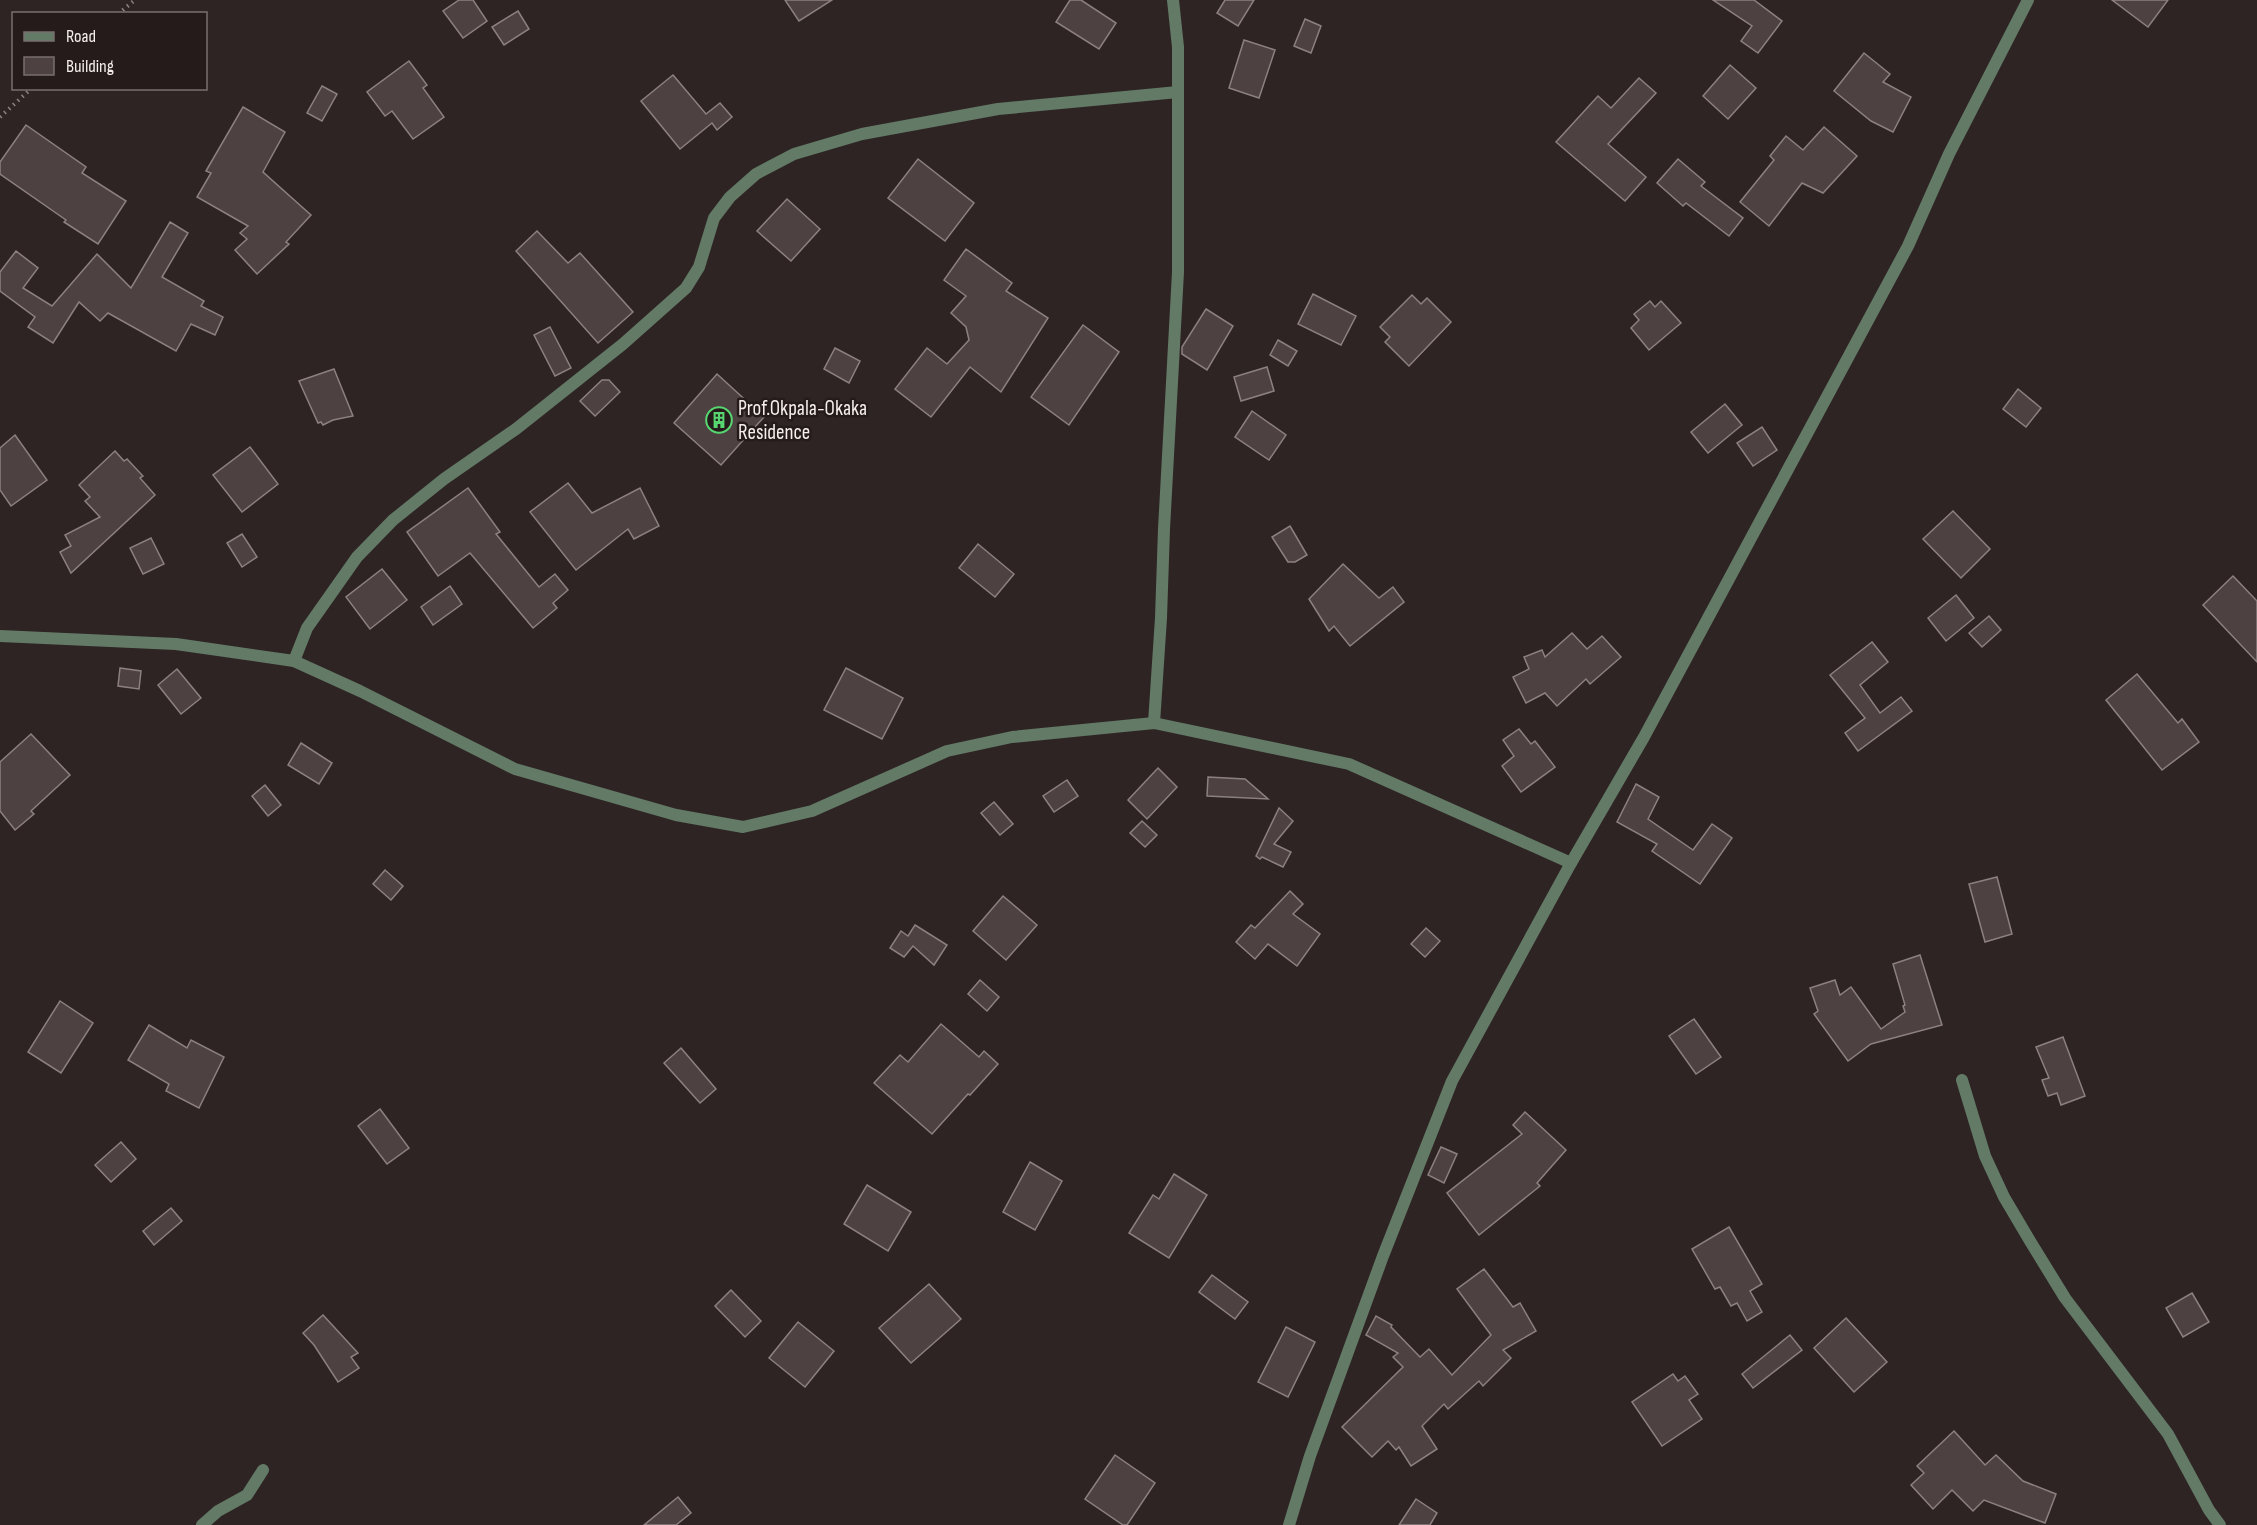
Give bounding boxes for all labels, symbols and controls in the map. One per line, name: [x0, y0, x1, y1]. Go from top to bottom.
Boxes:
legend: [12, 12, 207, 90]
text: Road: [66, 26, 96, 47]
text: Building: [66, 56, 114, 77]
place label: Prof.Okpala-Okaka Residence: [738, 396, 867, 445]
building icon: Prof.Okpala-Okaka Residence: [704, 405, 734, 435]

